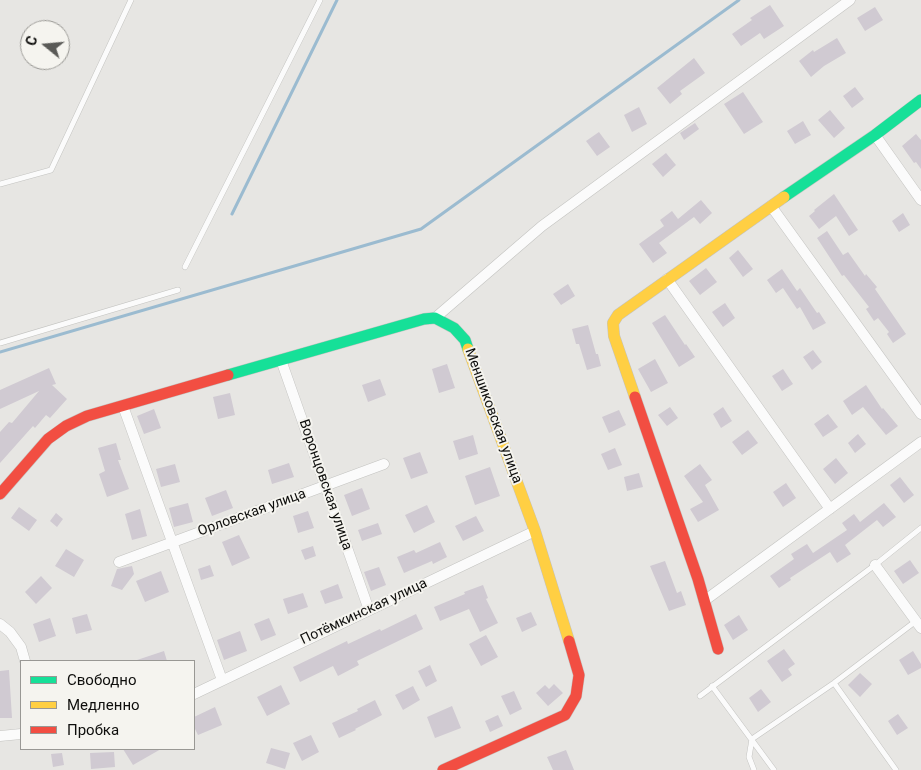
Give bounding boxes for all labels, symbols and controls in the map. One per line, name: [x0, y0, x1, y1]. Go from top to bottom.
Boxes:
north arrow: [20, 20, 70, 70]
text: С: [23, 34, 41, 48]
street label: Меншиковская улица: [461, 346, 525, 486]
street label: Воронцовская улица: [295, 417, 355, 553]
street label: Орловская улица: [196, 486, 308, 540]
street label: Потёмкинская улица: [298, 575, 430, 649]
legend: [20, 660, 195, 750]
text: Свободно: [67, 671, 136, 689]
text: Медленно: [67, 696, 140, 714]
text: Пробка: [67, 721, 119, 739]

